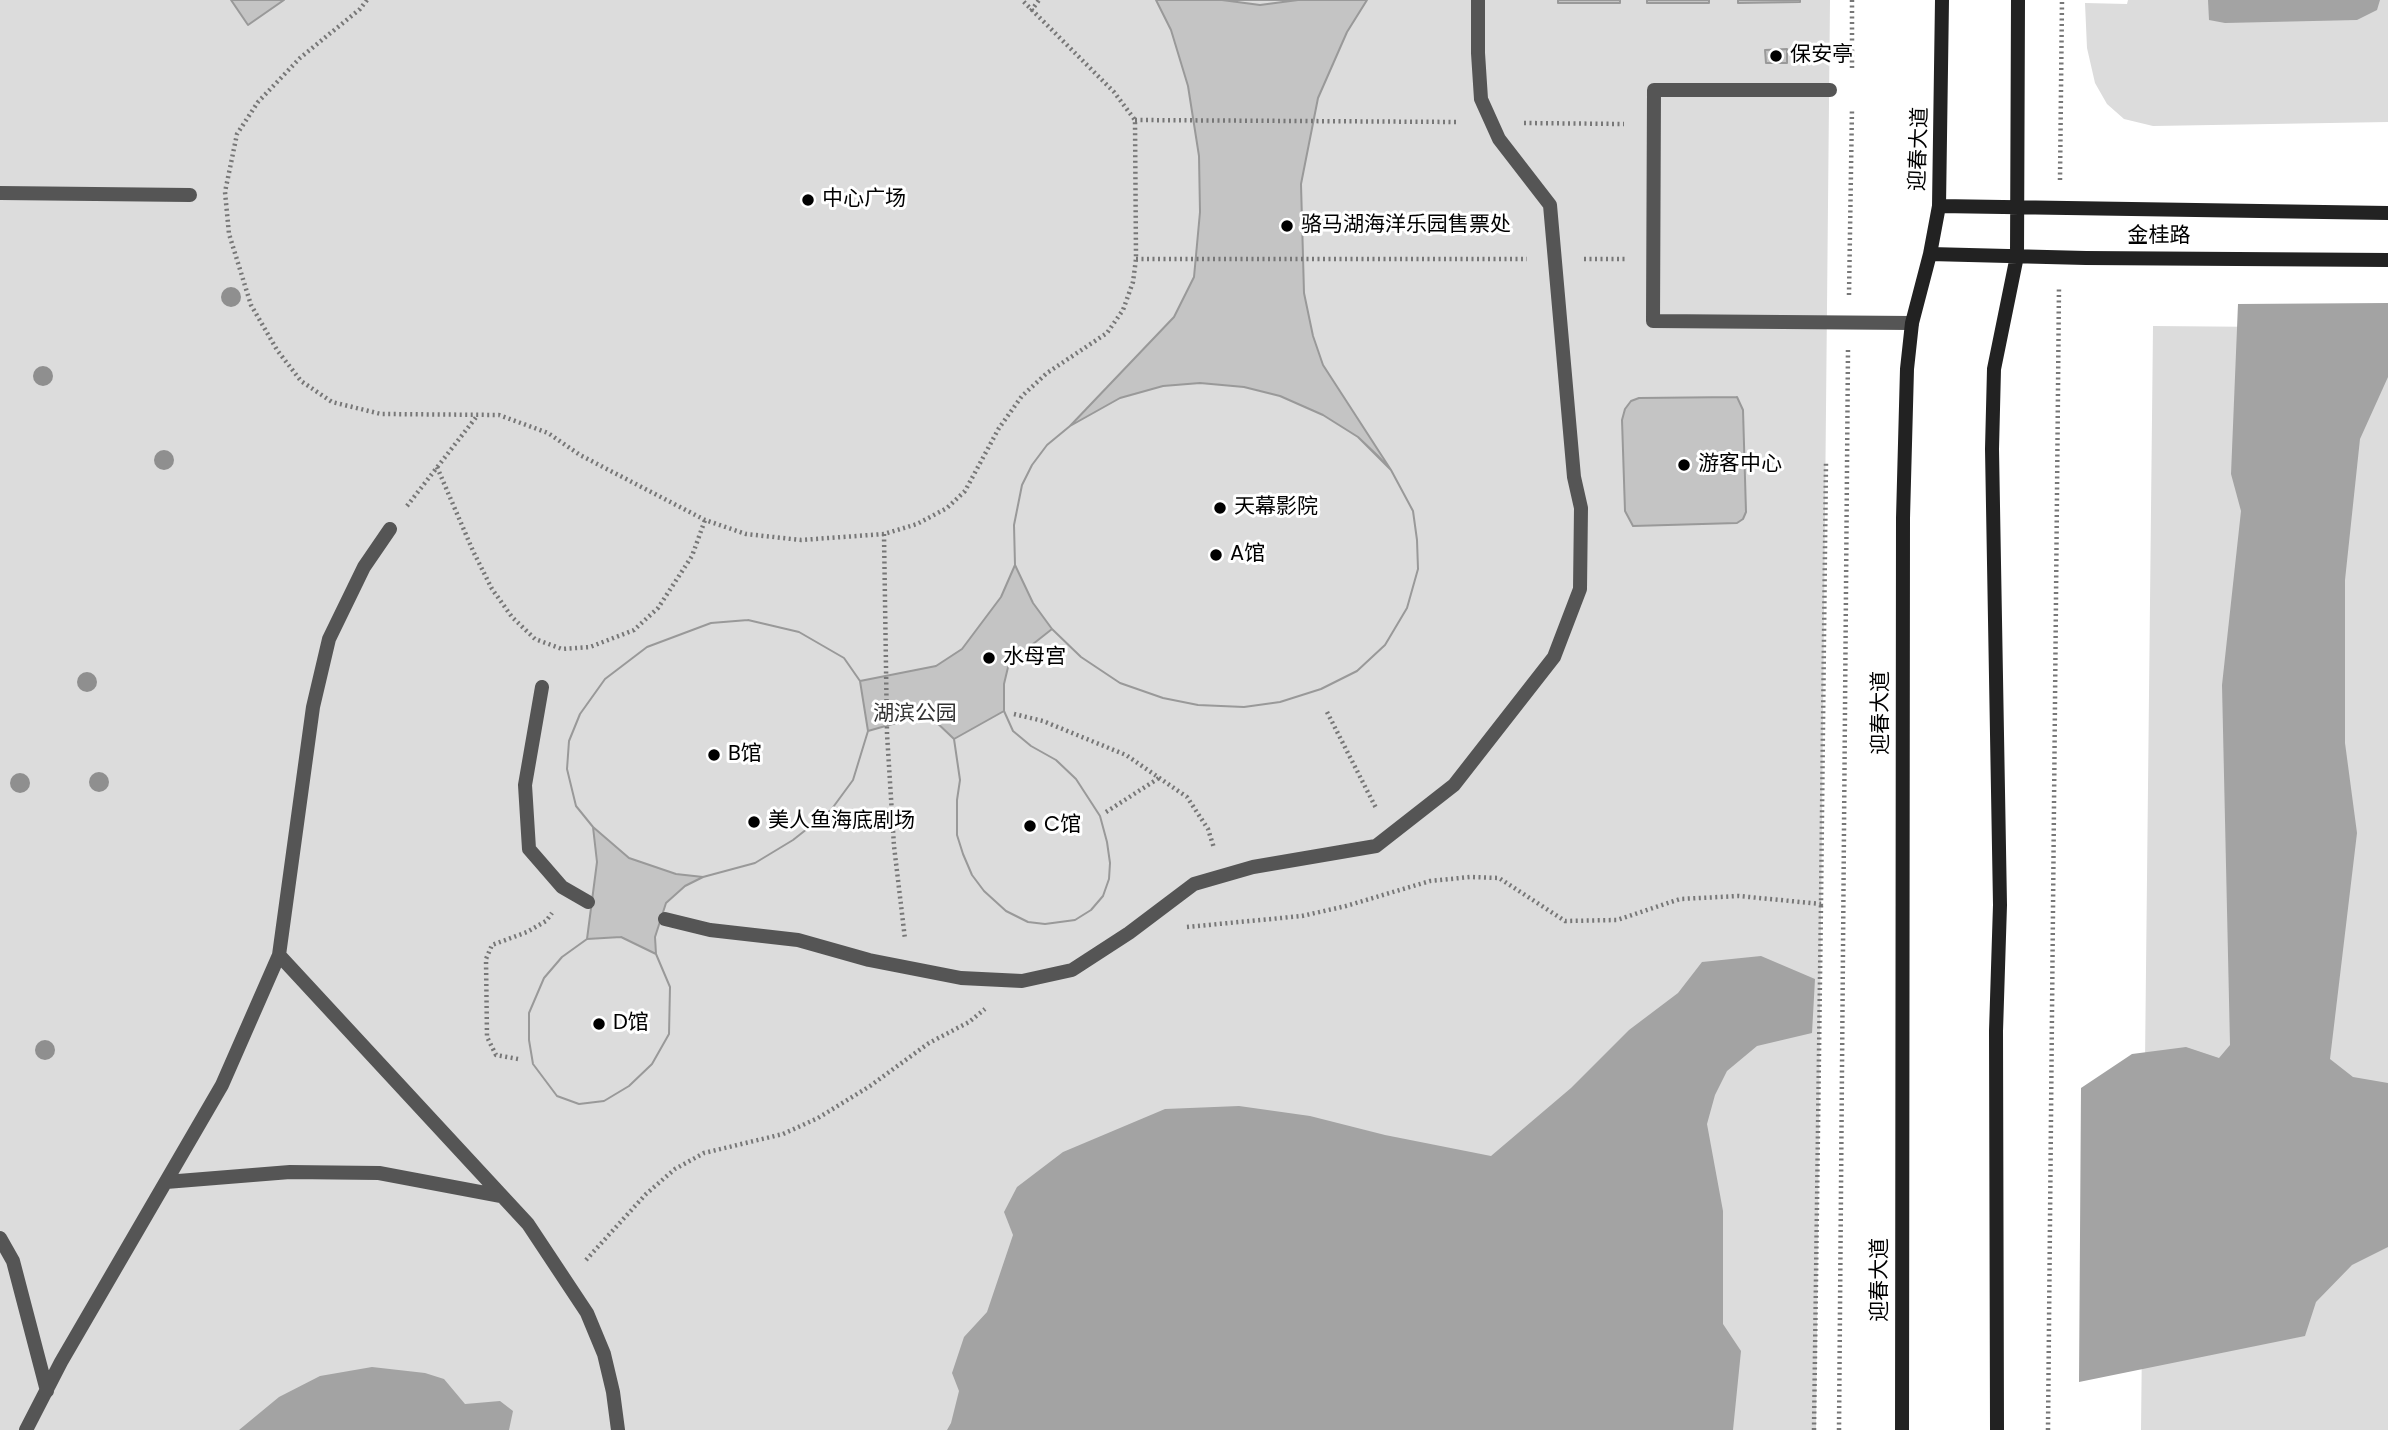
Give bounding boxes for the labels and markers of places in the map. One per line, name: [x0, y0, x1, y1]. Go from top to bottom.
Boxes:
place label: 保安亭: [1790, 43, 1853, 69]
marker: 保安亭: [1768, 48, 1784, 64]
place label: 中心广场: [822, 187, 906, 213]
marker: 中心广场: [800, 192, 816, 208]
place label: 骆马湖海洋乐园售票处: [1301, 213, 1511, 239]
marker: 骆马湖海洋乐园售票处: [1279, 218, 1295, 234]
place label: 游客中心: [1698, 452, 1782, 478]
marker: 游客中心: [1676, 457, 1692, 473]
place label: 天幕影院: [1234, 495, 1318, 521]
marker: 天幕影院: [1212, 500, 1228, 516]
place label: A馆: [1230, 542, 1265, 568]
marker: A馆: [1208, 547, 1224, 563]
place label: 水母宫: [1003, 645, 1066, 671]
marker: 水母宫: [981, 650, 997, 666]
place label: B馆: [728, 742, 762, 768]
marker: B馆: [706, 747, 722, 763]
place label: 美人鱼海底剧场: [768, 809, 915, 835]
place label: C馆: [1044, 813, 1081, 839]
marker: 美人鱼海底剧场: [746, 814, 762, 830]
marker: C馆: [1022, 818, 1038, 834]
place label: D馆: [613, 1011, 649, 1037]
marker: D馆: [591, 1016, 607, 1032]

